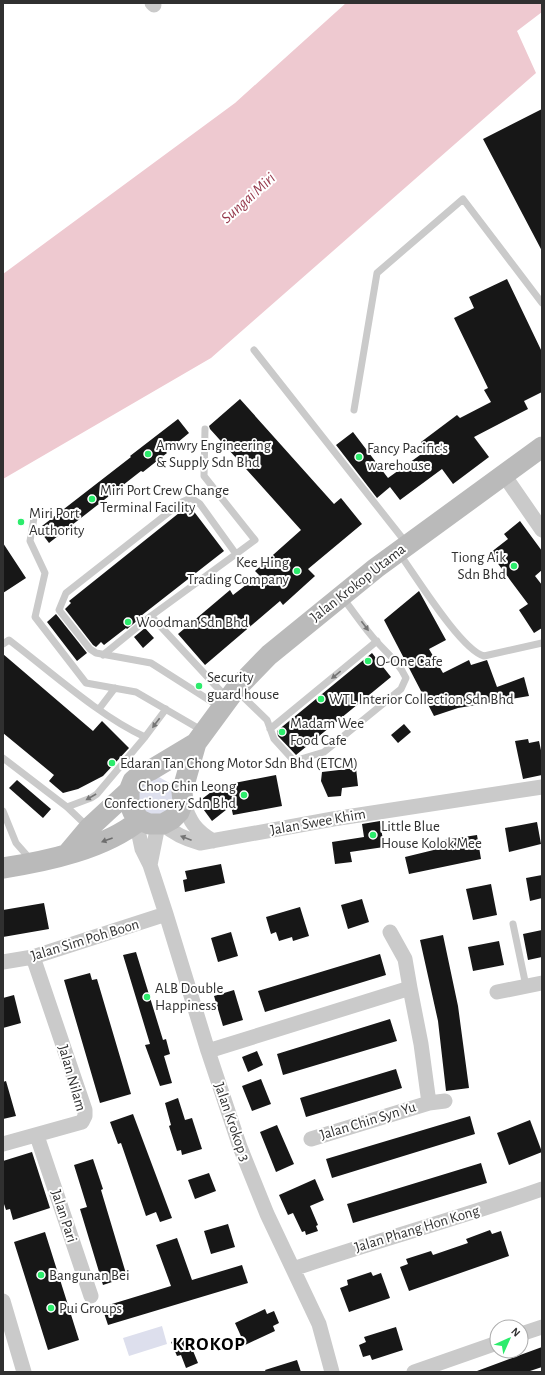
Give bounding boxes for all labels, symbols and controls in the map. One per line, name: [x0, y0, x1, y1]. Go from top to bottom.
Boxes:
water label: Sungai Miri: [218, 170, 278, 226]
place label: Amwry Engineering & Supply Sdn Bhd: [156, 438, 272, 470]
place label: Fancy Pacific's warehouse: [367, 441, 448, 473]
marker: Amwry Engineering & Supply Sdn Bhd: [143, 449, 153, 459]
marker: Fancy Pacific's warehouse: [354, 452, 364, 462]
place label: Miri Port Crew Change Terminal Facility: [100, 483, 229, 515]
marker: Miri Port Crew Change Terminal Facility: [87, 494, 97, 504]
place label: Miri Port Authority: [29, 506, 85, 538]
marker: Miri Port Authority: [16, 517, 26, 527]
street label: Jalan Krokop Utama: [308, 541, 408, 625]
place label: Tiong Aik Sdn Bhd: [451, 550, 506, 582]
place label: Kee Hing Trading Company: [187, 555, 290, 587]
marker: Tiong Aik Sdn Bhd: [509, 561, 519, 571]
marker: Kee Hing Trading Company: [292, 566, 302, 576]
place label: Woodman Sdn Bhd: [136, 615, 249, 630]
marker: Woodman Sdn Bhd: [123, 617, 133, 627]
one-way arrow: [361, 620, 369, 631]
place label: O-One Cafe: [376, 654, 443, 669]
marker: O-One Cafe: [363, 656, 373, 666]
place label: Security guard house: [207, 670, 279, 702]
one-way arrow: [330, 670, 341, 679]
marker: Security guard house: [194, 681, 204, 691]
place label: WTL Interior Collection Sdn Bhd: [329, 692, 514, 707]
marker: WTL Interior Collection Sdn Bhd: [316, 694, 326, 704]
place label: Madam Wee Food Cafe: [290, 716, 364, 748]
one-way arrow: [151, 718, 160, 729]
marker: Madam Wee Food Cafe: [277, 727, 287, 737]
place label: Edaran Tan Chong Motor Sdn Bhd (ETCM): [120, 756, 358, 771]
marker: Edaran Tan Chong Motor Sdn Bhd (ETCM): [107, 758, 117, 768]
place label: Chop Chin Leong Confectionery Sdn Bhd: [104, 779, 237, 811]
marker: Chop Chin Leong Confectionery Sdn Bhd: [239, 790, 249, 800]
one-way arrow: [85, 793, 97, 800]
street label: Jalan Swee Khim: [269, 806, 367, 838]
place label: Little Blue House Kolok Mee: [381, 819, 482, 851]
marker: Little Blue House Kolok Mee: [368, 830, 378, 840]
one-way arrow: [180, 835, 192, 841]
one-way arrow: [101, 837, 113, 843]
street label: Jalan Sim Poh Boon: [29, 916, 141, 964]
place label: ALB Double Happiness: [155, 981, 224, 1013]
marker: ALB Double Happiness: [142, 992, 152, 1002]
street label: Jalan Nilam: [55, 1043, 89, 1113]
street label: Jalan Krokop 3: [211, 1081, 253, 1163]
street label: Jalan Chin Syn Yu: [318, 1099, 418, 1143]
street label: Jalan Pari: [48, 1188, 80, 1244]
street label: Jalan Phang Hon Kong: [353, 1203, 482, 1255]
place label: Bangunan Bei: [49, 1268, 130, 1283]
marker: Bangunan Bei: [36, 1270, 46, 1280]
place label: Pui Groups: [59, 1301, 122, 1316]
marker: Pui Groups: [46, 1303, 56, 1313]
north arrow: [489, 1319, 529, 1359]
text: N: [509, 1326, 522, 1339]
district label: KROKOP: [172, 1335, 246, 1354]

